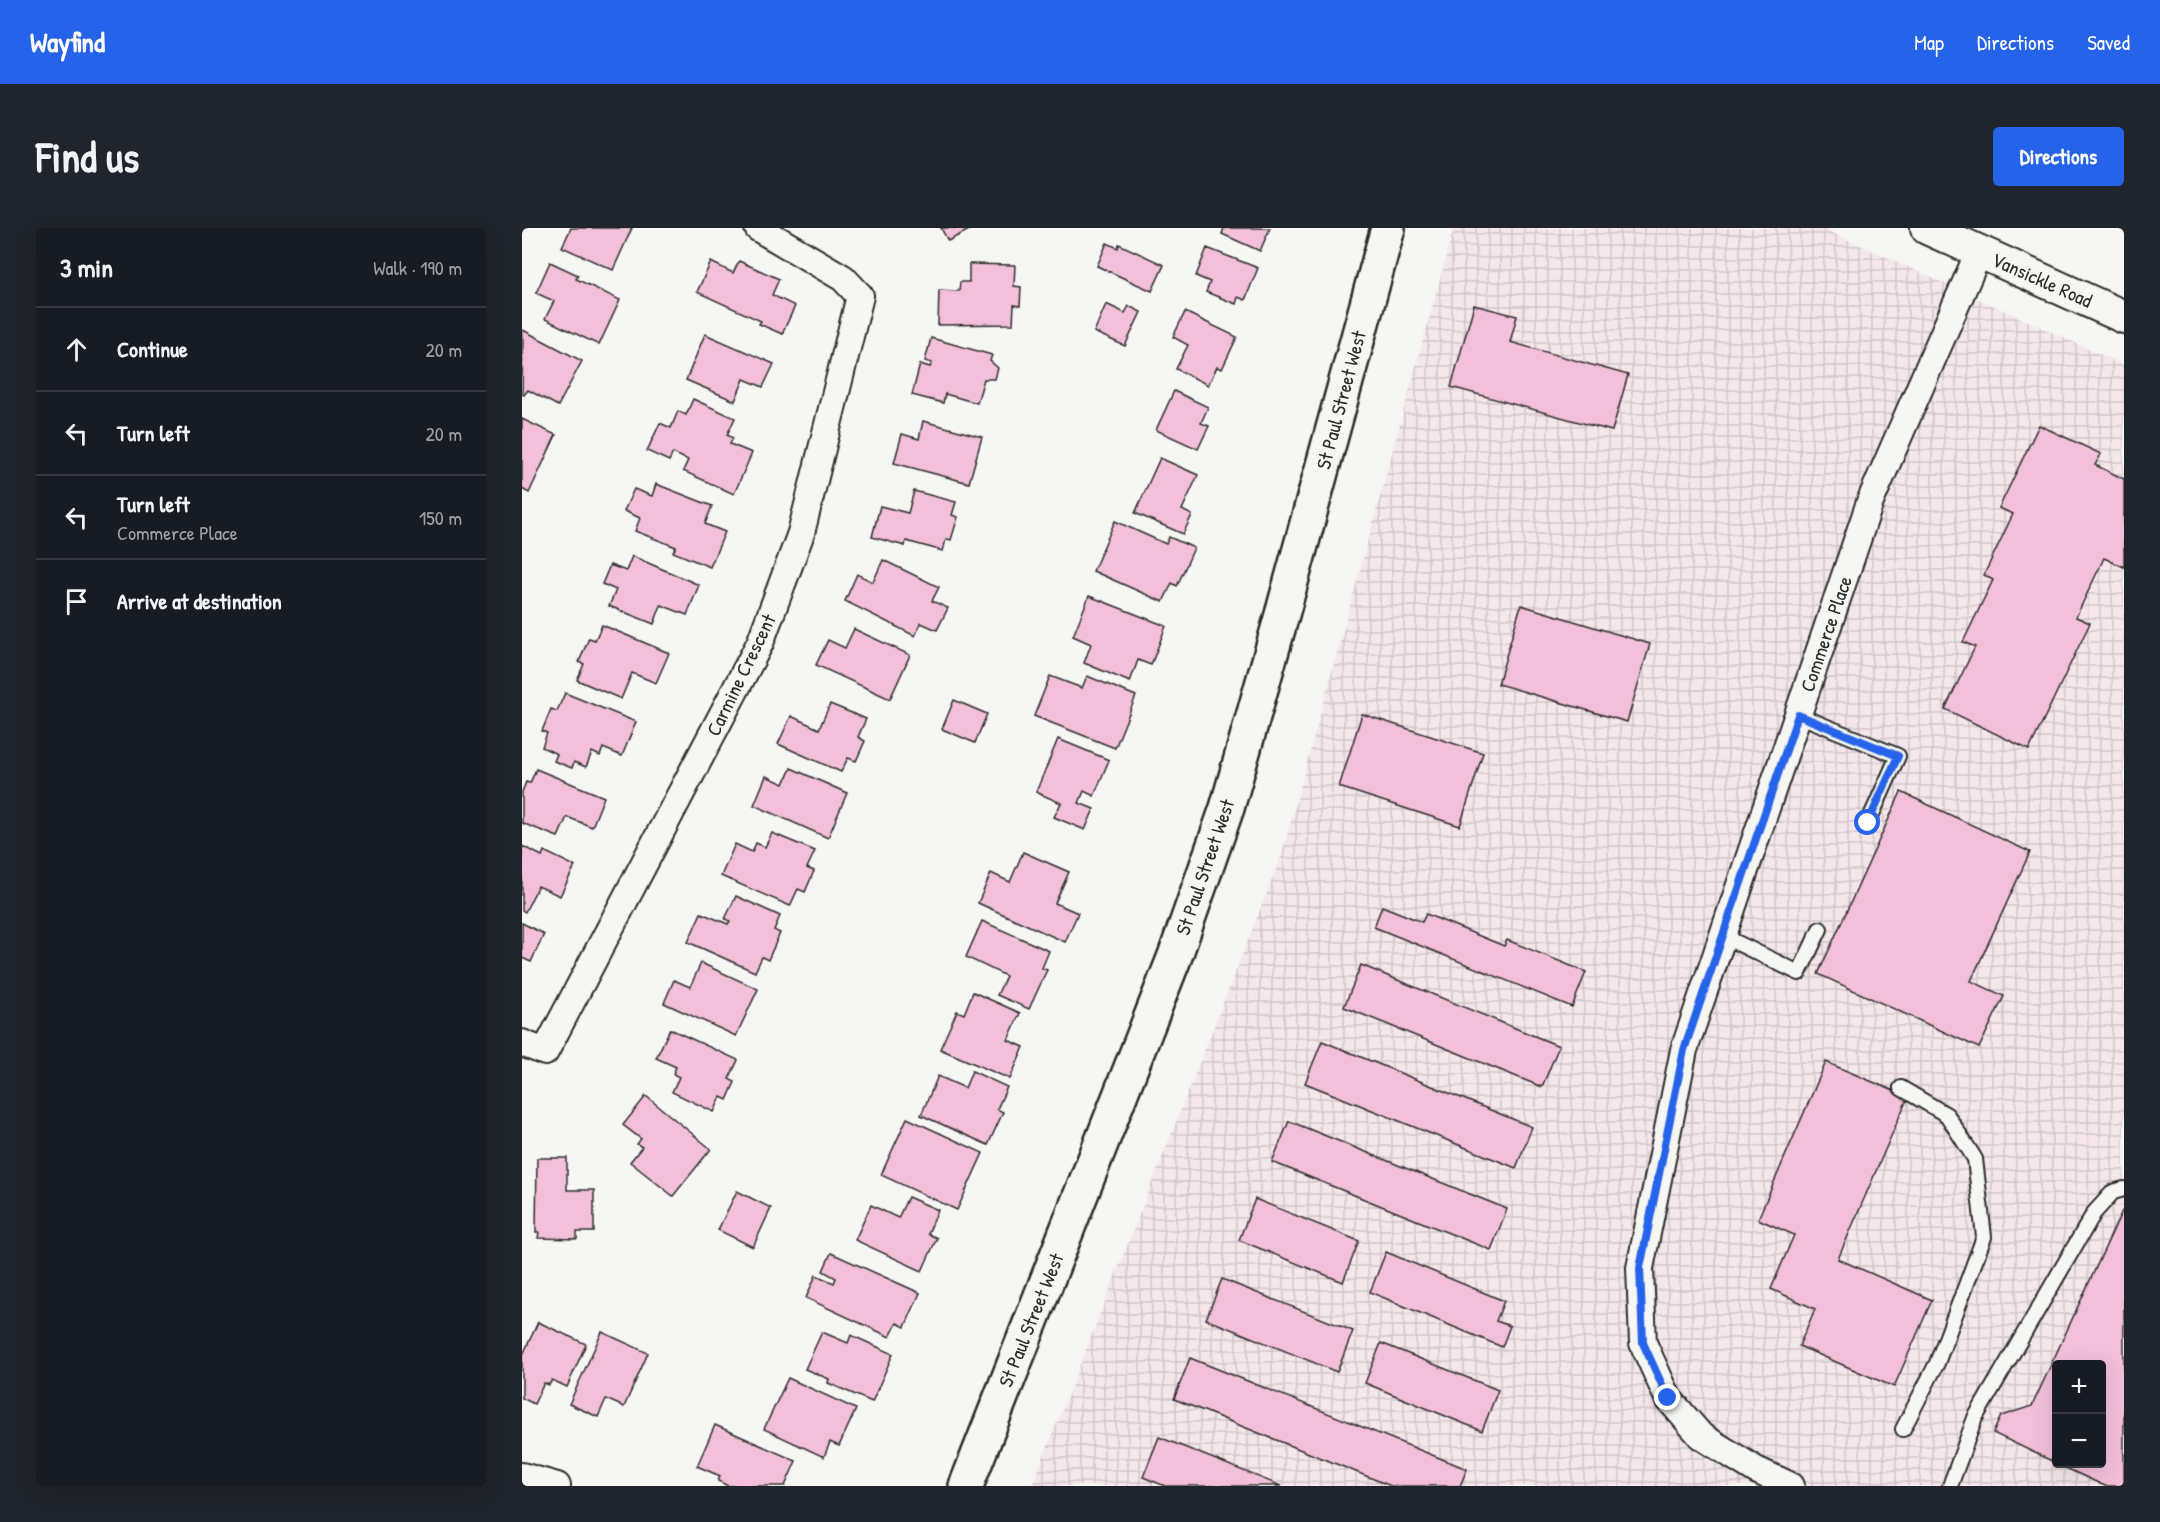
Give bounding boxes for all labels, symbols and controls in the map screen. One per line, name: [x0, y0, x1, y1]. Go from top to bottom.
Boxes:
text: Wayfind: [30, 23, 105, 61]
text: Map: [1914, 28, 1944, 57]
text: Directions: [1977, 28, 2054, 57]
text: Saved: [2087, 28, 2130, 57]
button: Directions: [1993, 127, 2124, 186]
text: Find us: [36, 128, 139, 185]
street label: Vansickle Road: [1988, 245, 2097, 314]
text: 3 min: [60, 250, 113, 285]
text: Walk · 190 m: [373, 254, 462, 281]
street label: St Paul Street West: [1309, 327, 1372, 472]
icon: ahead: [60, 333, 93, 366]
text: Continue: [117, 334, 188, 364]
text: 20 m: [425, 336, 462, 363]
icon: left: [60, 417, 93, 450]
text: Turn left: [117, 418, 190, 448]
text: 20 m: [425, 420, 462, 447]
text: Turn left: [117, 489, 190, 519]
icon: left: [60, 501, 93, 534]
text: 150 m: [419, 504, 462, 531]
text: Commerce Place: [117, 519, 238, 546]
street label: Commerce Place: [1793, 572, 1858, 695]
icon: arrive: [60, 585, 93, 618]
text: Arrive at destination: [117, 586, 282, 616]
street label: Carmine Crescent: [699, 608, 782, 740]
street label: St Paul Street West: [1169, 794, 1241, 938]
route start: [1854, 809, 1880, 835]
street label: St Paul Street West: [991, 1248, 1070, 1391]
map controls: [2052, 1360, 2106, 1468]
button: +: [2052, 1360, 2106, 1414]
route end: [1654, 1384, 1680, 1410]
button: −: [2052, 1414, 2106, 1468]

